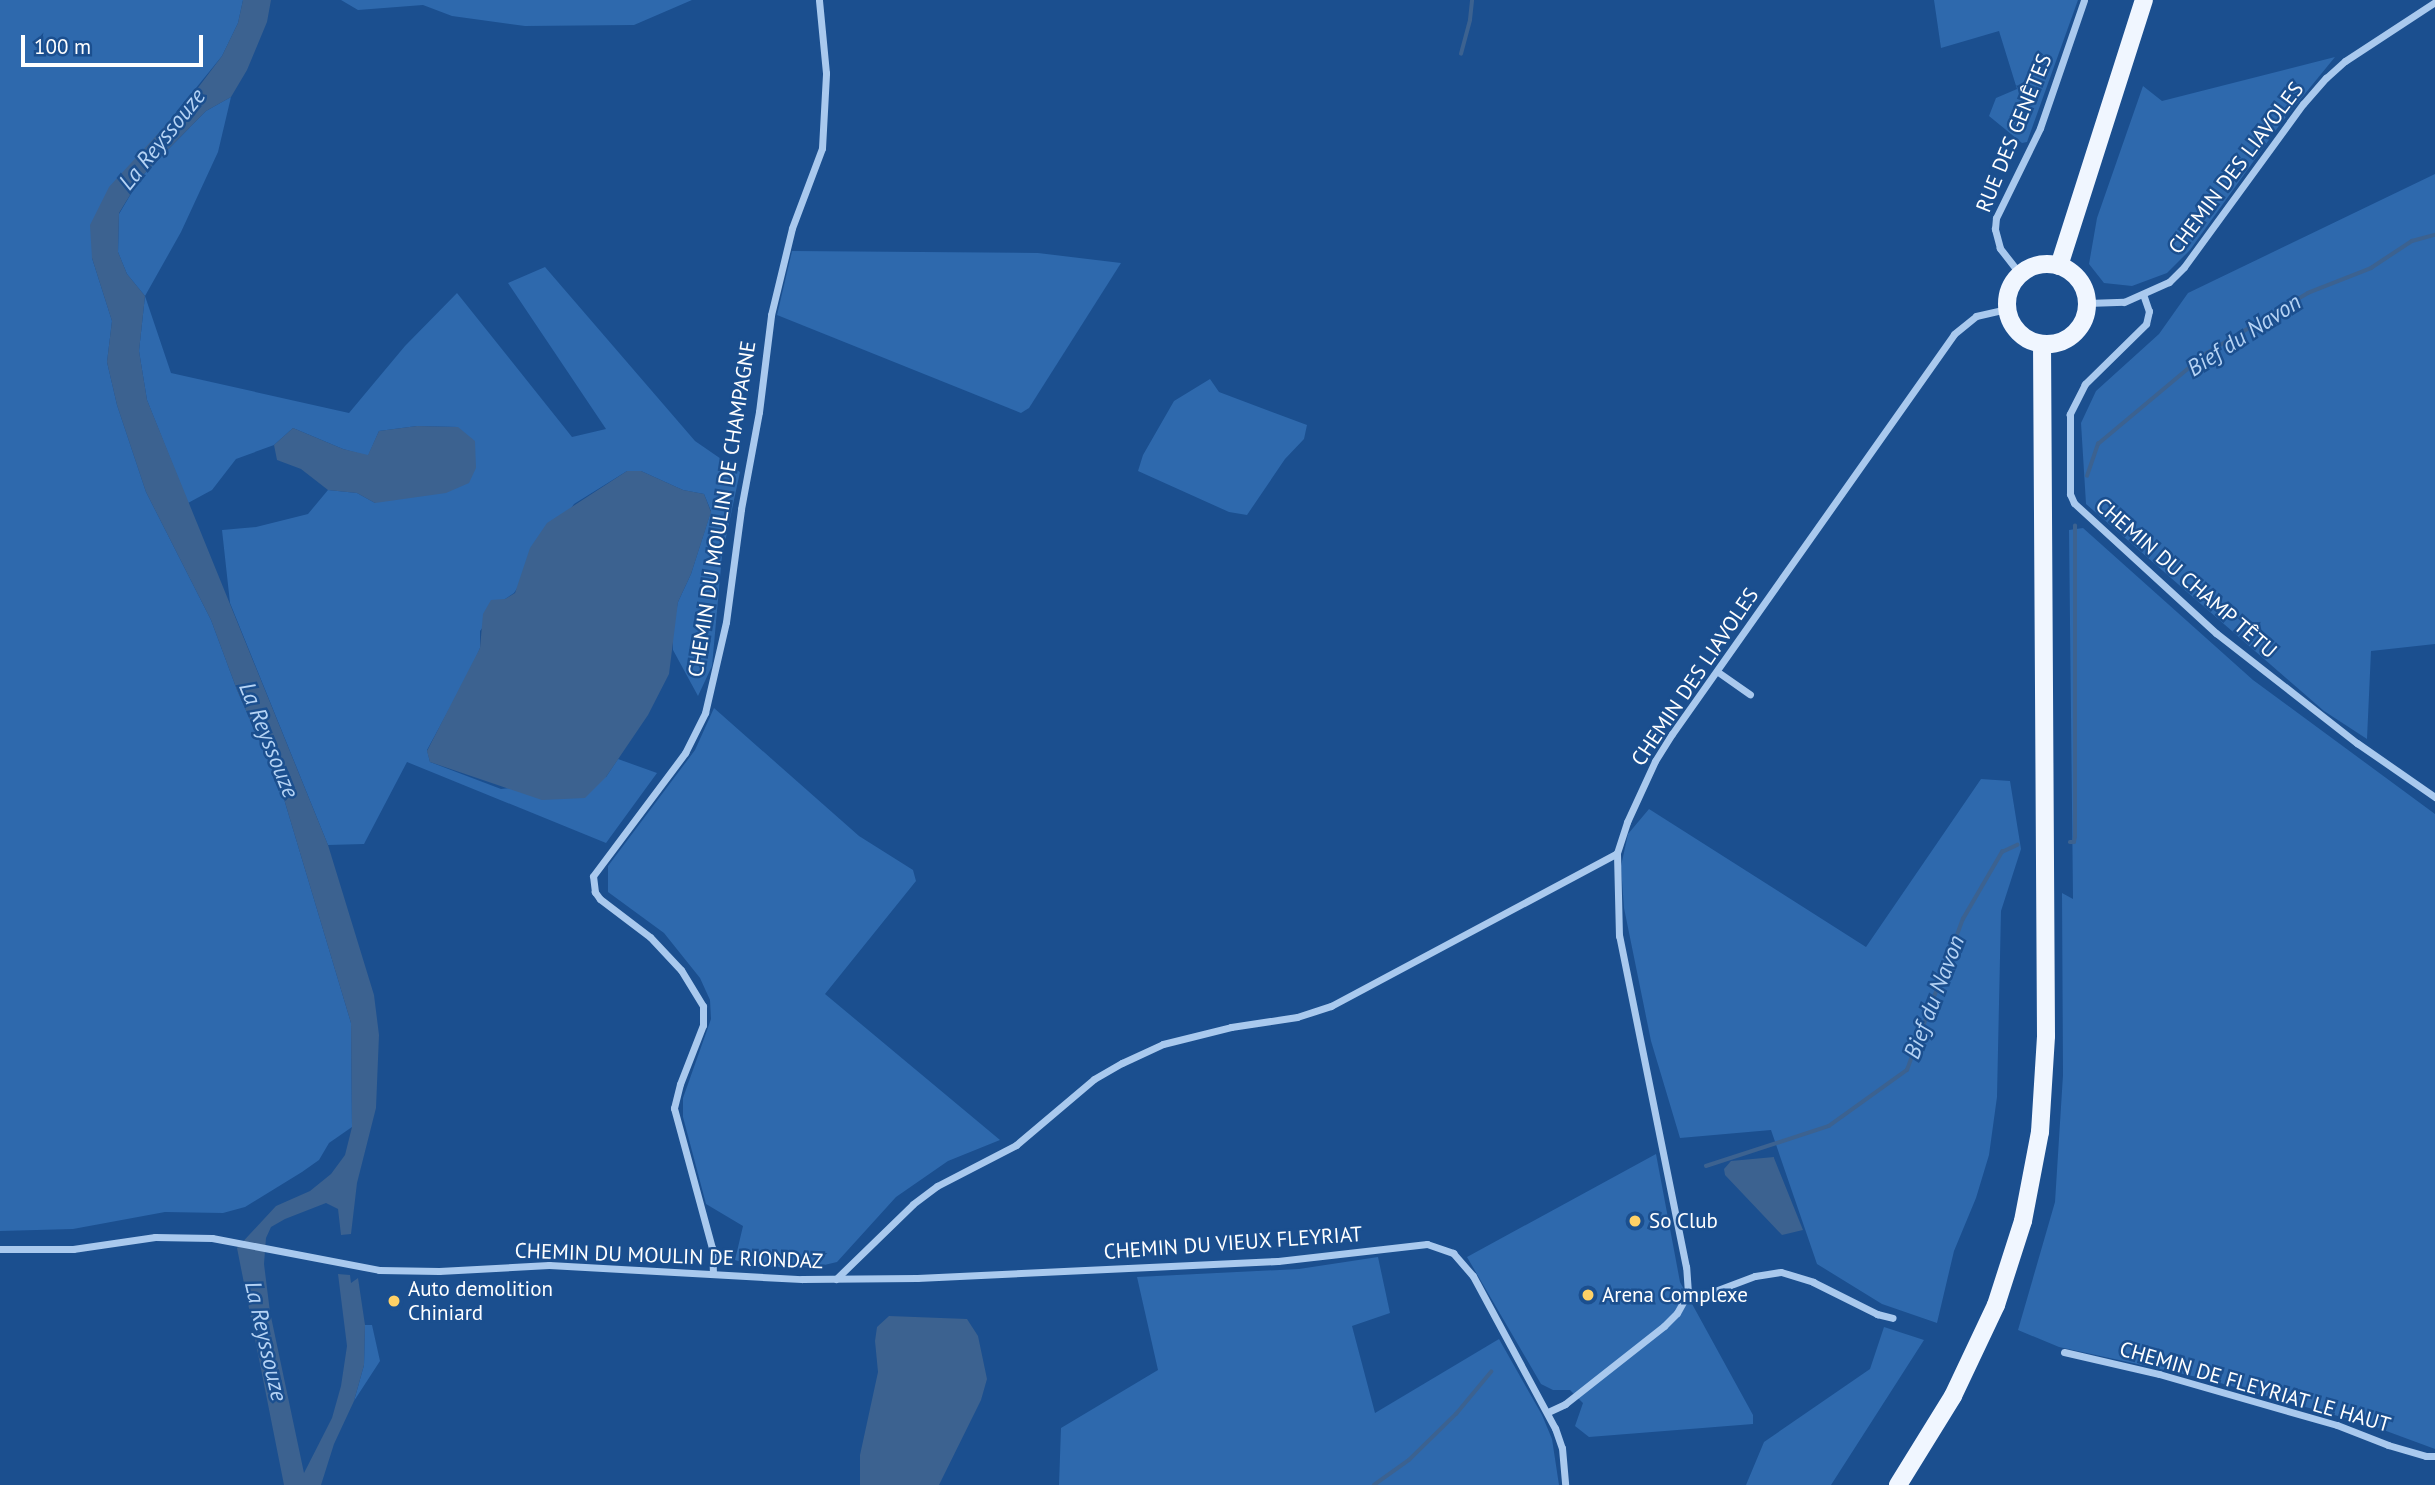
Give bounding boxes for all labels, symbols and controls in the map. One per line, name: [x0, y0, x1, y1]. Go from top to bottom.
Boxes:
scale bar: [24, 21, 206, 65]
text: 100 m: [34, 33, 91, 60]
street label: RUE DES GENÊTES: [1971, 50, 2057, 216]
street label: CHEMIN DES LIAVOLES: [2163, 77, 2309, 259]
water label: La Reyssouze: [113, 83, 211, 195]
water label: Bief du Navon: [2182, 288, 2306, 382]
street label: CHEMIN DU MOULIN DE CHAMPAGNE: [683, 339, 761, 679]
street label: CHEMIN DU CHAMP TÊTU: [2090, 492, 2282, 664]
street label: CHEMIN DES LIAVOLES: [1626, 583, 1764, 771]
water label: La Reyssouze: [233, 678, 305, 802]
water label: Bief du Navon: [1898, 931, 1970, 1063]
place label: So Club: [1649, 1208, 1718, 1234]
marker: So Club: [1627, 1213, 1643, 1229]
street label: CHEMIN DU VIEUX FLEYRIAT: [1102, 1221, 1364, 1265]
street label: CHEMIN DU MOULIN DE RIONDAZ: [514, 1238, 824, 1274]
place label: Auto demolition Chiniard: [408, 1276, 553, 1326]
water label: La Reyssouze: [239, 1278, 293, 1404]
place label: Arena Complexe: [1602, 1282, 1748, 1308]
marker: Arena Complexe: [1580, 1287, 1596, 1303]
marker: Auto demolition Chiniard: [386, 1293, 402, 1309]
street label: CHEMIN DE FLEYRIAT LE HAUT: [2116, 1336, 2394, 1438]

